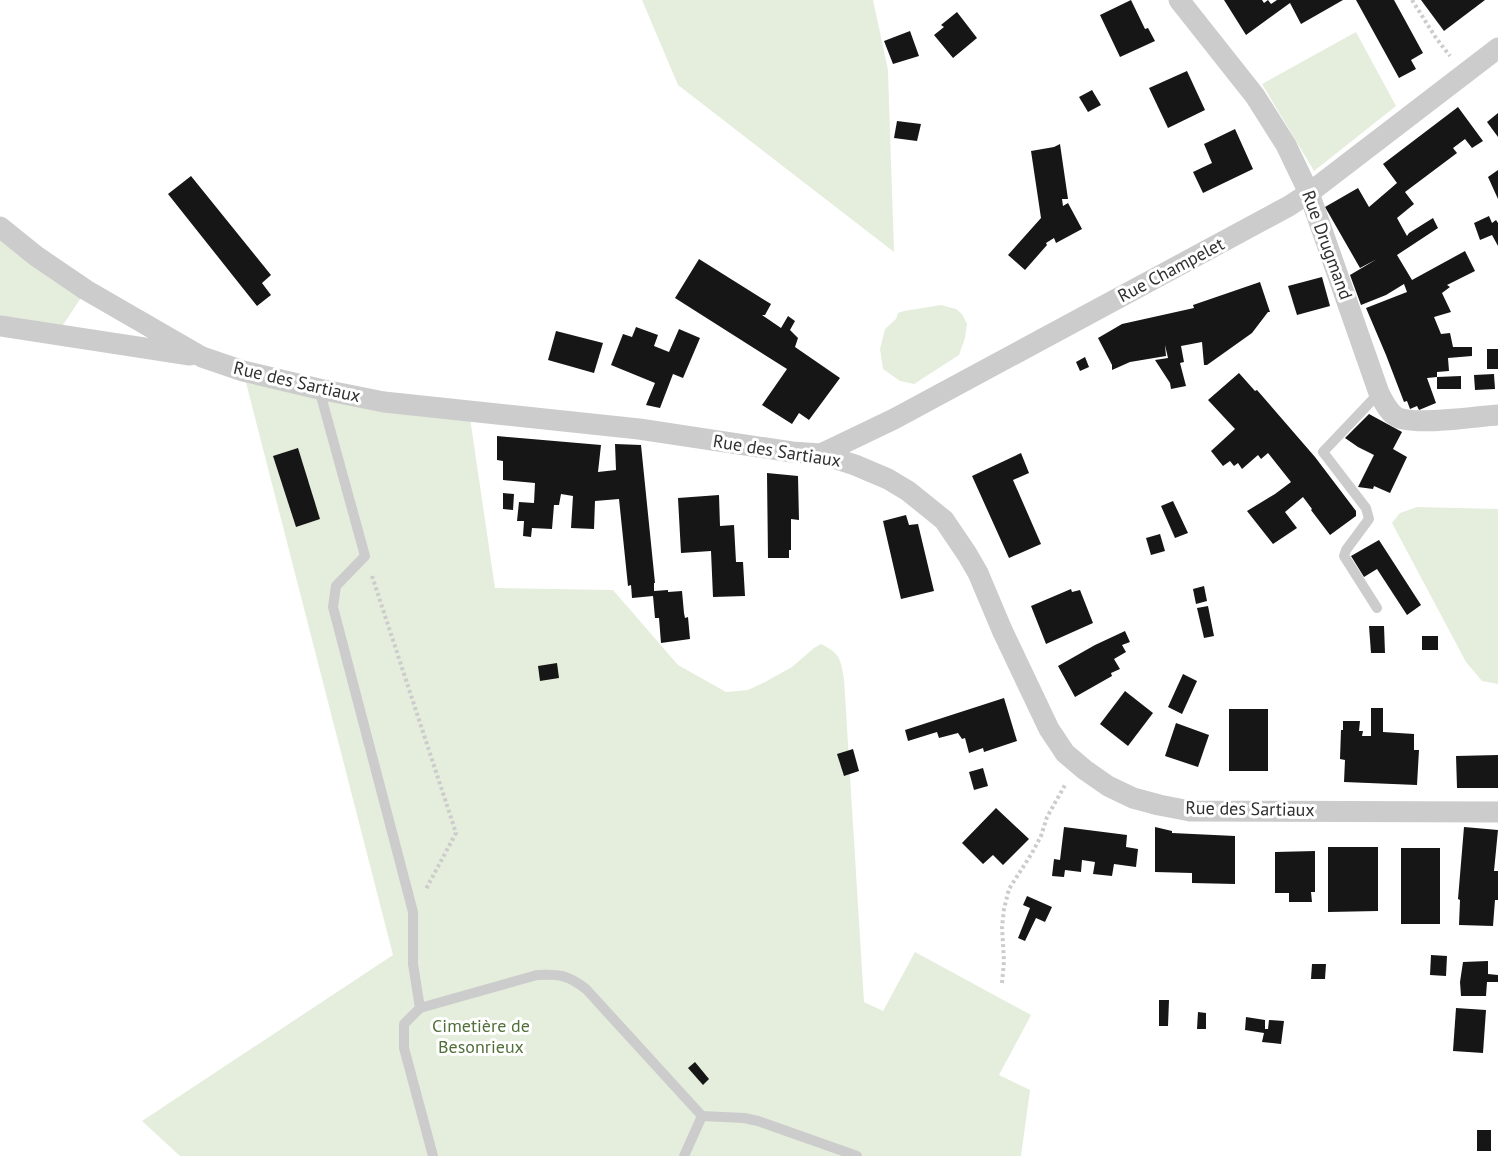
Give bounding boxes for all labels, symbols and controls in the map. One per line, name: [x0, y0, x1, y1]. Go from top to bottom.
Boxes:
street label: Rue Drugmand: [1297, 187, 1358, 303]
street label: Rue Champelet: [1114, 232, 1228, 307]
street label: Rue des Sartiaux: [231, 356, 363, 407]
street label: Rue des Sartiaux: [711, 429, 843, 472]
street label: Rue des Sartiaux: [1185, 796, 1315, 821]
park label: Cimetière de Besonrieux: [432, 1014, 530, 1058]

